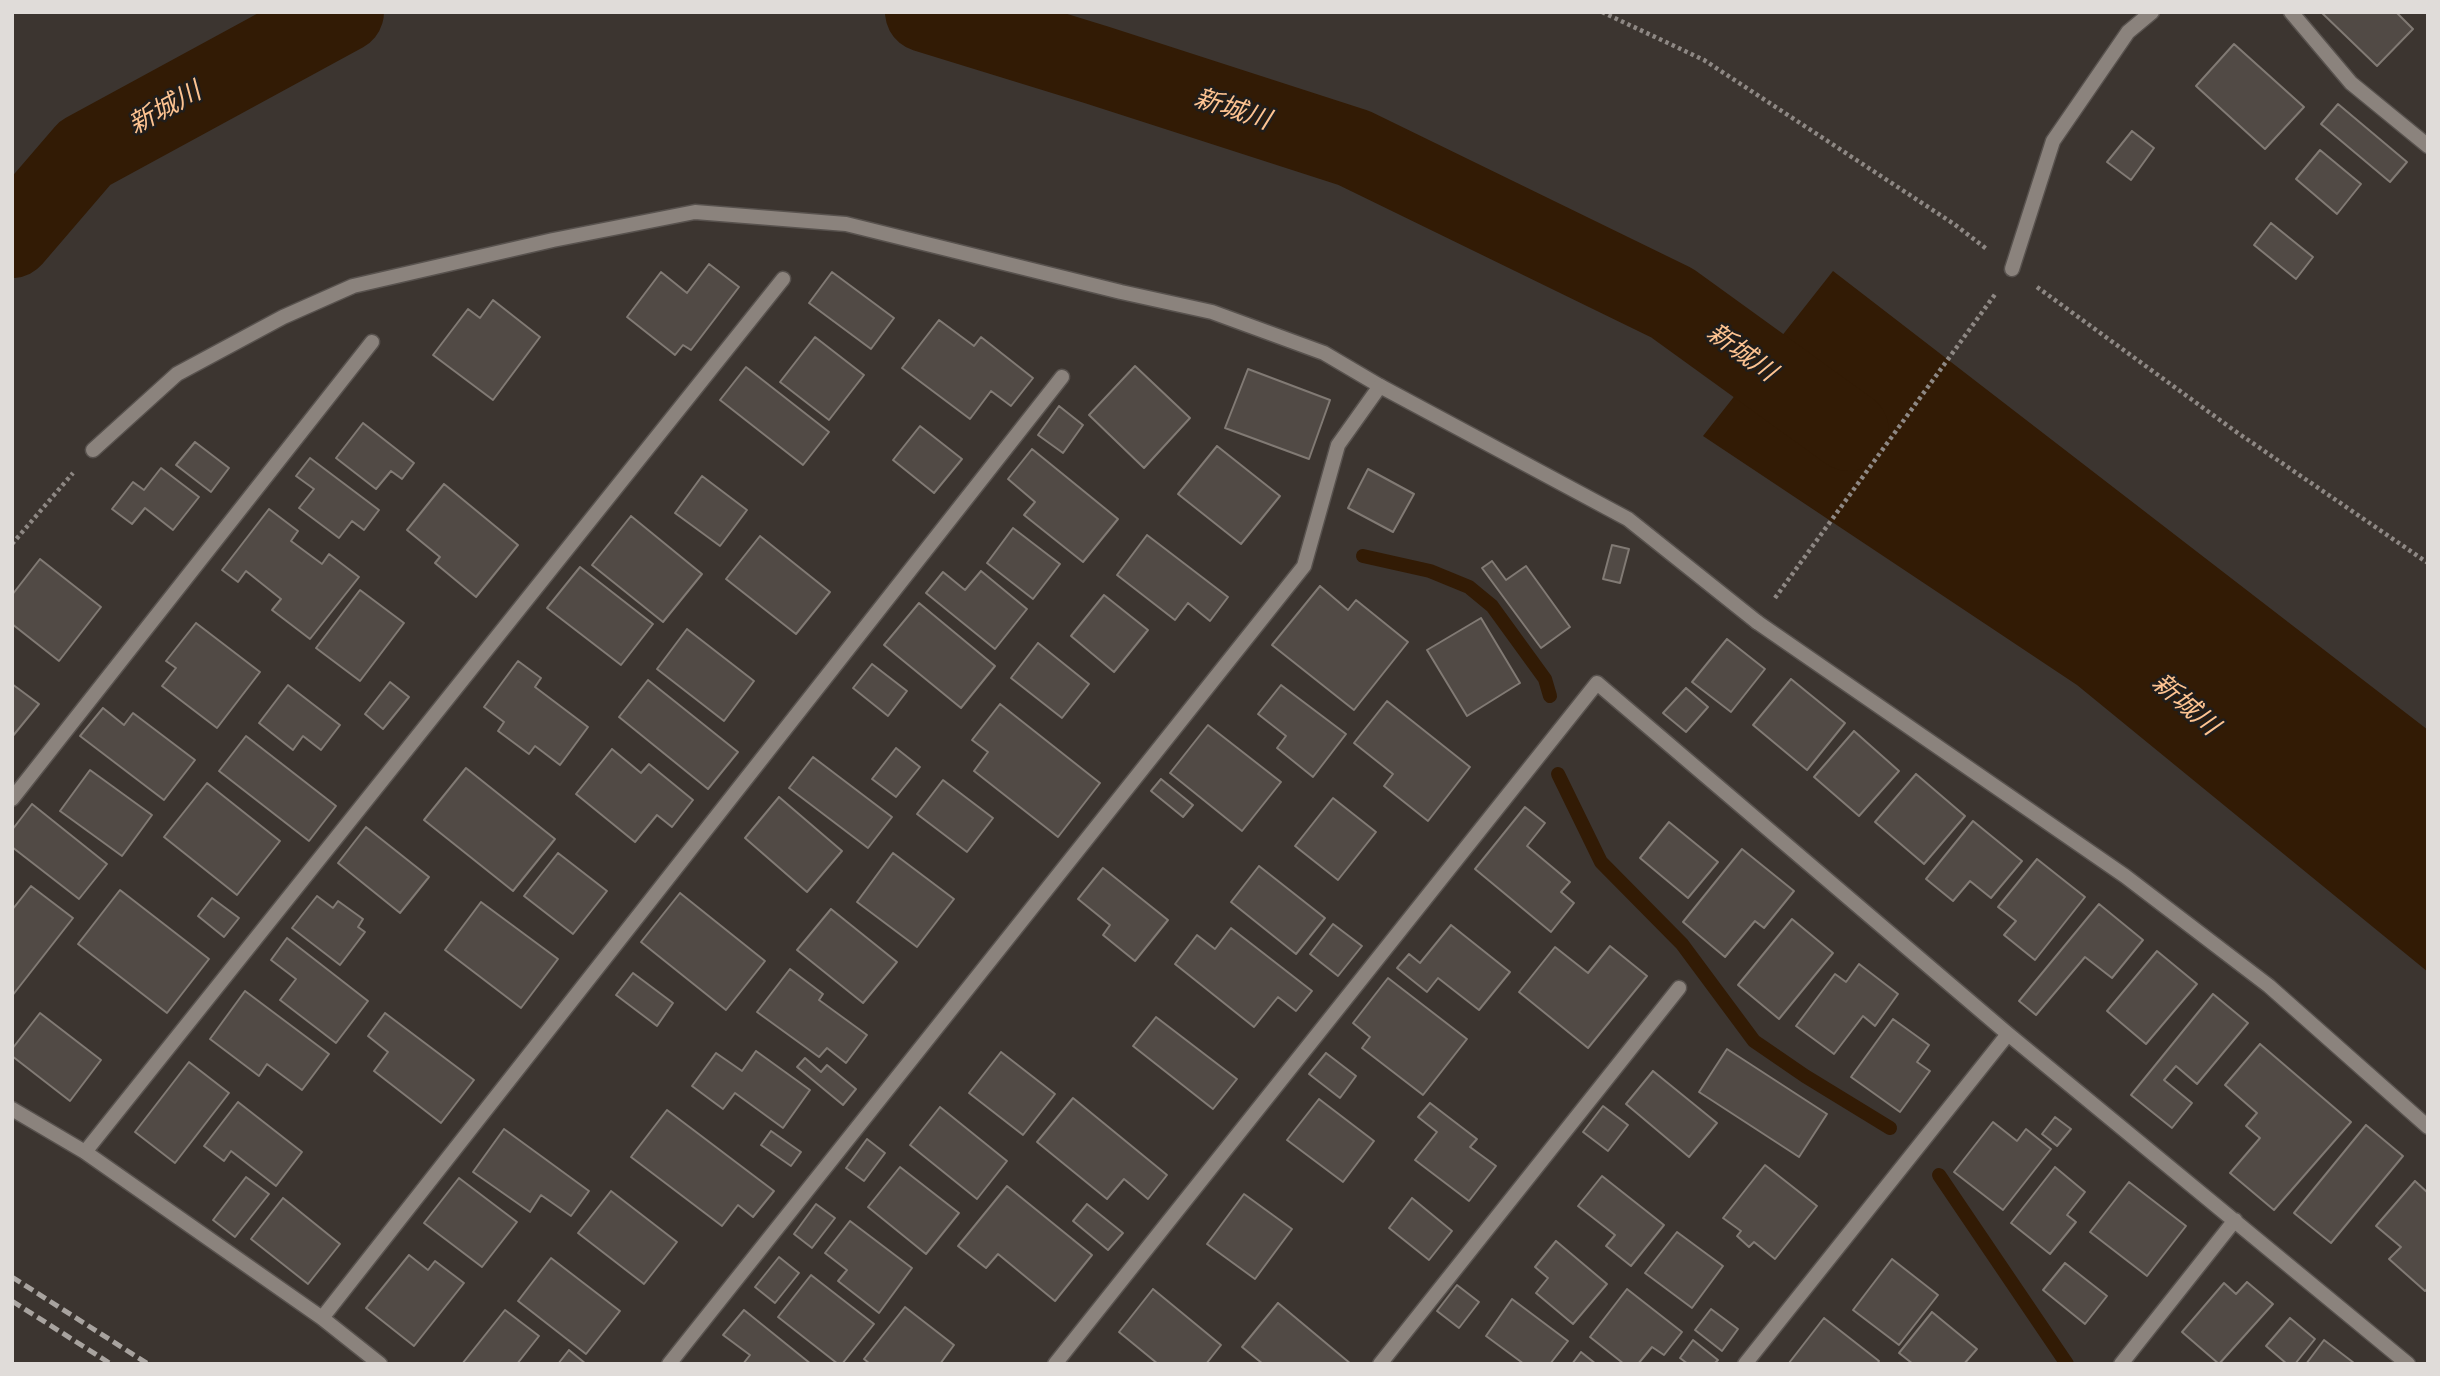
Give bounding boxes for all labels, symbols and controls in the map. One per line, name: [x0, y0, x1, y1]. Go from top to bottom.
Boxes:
water label: 新城川: [123, 76, 207, 142]
water label: 新城川: [1190, 83, 1274, 137]
water label: 新城川: [1700, 317, 1782, 389]
water label: 新城川: [2145, 668, 2225, 742]

